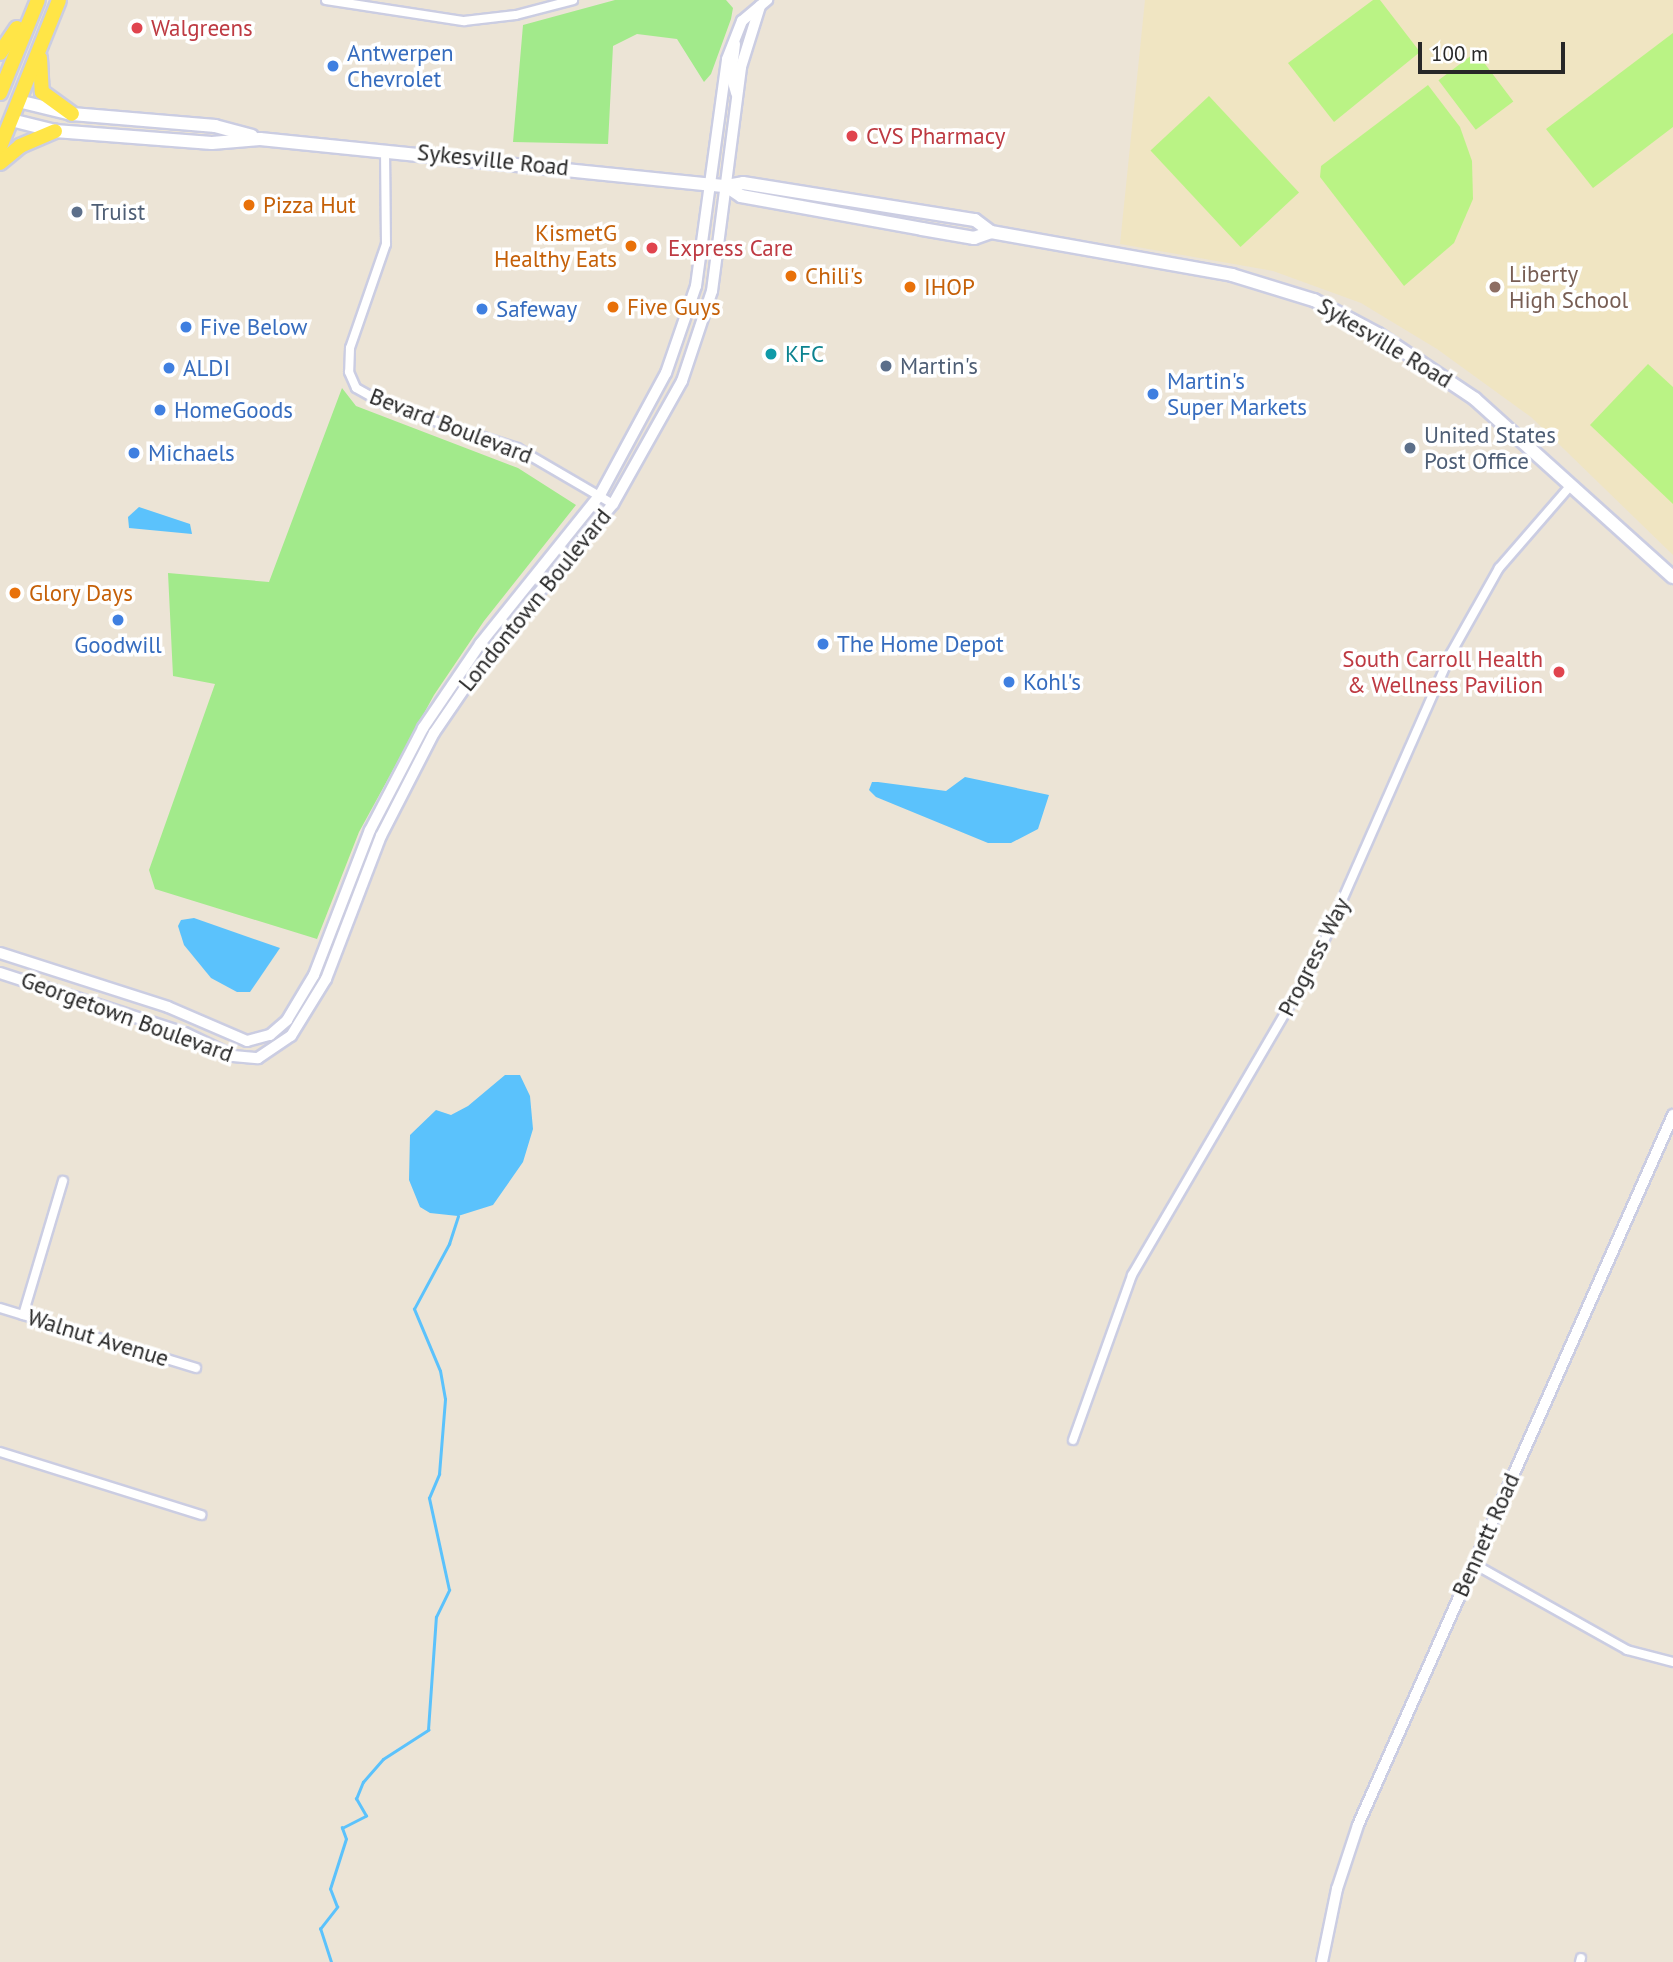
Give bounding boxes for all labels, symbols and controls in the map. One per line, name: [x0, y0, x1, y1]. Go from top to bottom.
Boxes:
place label: Walgreens: [151, 14, 253, 42]
marker: Walgreens: [129, 20, 145, 36]
scale bar: [1421, 28, 1568, 72]
place label: Antwerpen Chevrolet: [347, 39, 454, 93]
text: 100 m: [1431, 40, 1488, 67]
marker: Antwerpen Chevrolet: [325, 58, 341, 74]
place label: CVS Pharmacy: [866, 122, 1005, 150]
marker: CVS Pharmacy: [844, 128, 860, 144]
street label: Sykesville Road: [416, 138, 570, 182]
place label: Pizza Hut: [263, 191, 356, 219]
marker: Pizza Hut: [241, 197, 257, 213]
place label: Truist: [91, 198, 145, 226]
marker: Truist: [69, 204, 85, 220]
place label: KismetG Healthy Eats: [493, 219, 617, 273]
place label: Express Care: [668, 234, 793, 262]
marker: KismetG Healthy Eats: [623, 238, 639, 254]
marker: Express Care: [642, 238, 662, 258]
place label: Liberty High School: [1509, 260, 1628, 314]
place label: Chili's: [805, 262, 863, 290]
marker: Chili's: [783, 268, 799, 284]
place label: IHOP: [924, 273, 975, 301]
marker: IHOP: [902, 279, 918, 295]
marker: Liberty High School: [1487, 279, 1503, 295]
street label: Sykesville Road: [1313, 292, 1457, 394]
place label: Five Guys: [627, 293, 721, 321]
place label: Safeway: [496, 295, 577, 323]
marker: Five Guys: [605, 299, 621, 315]
marker: Safeway: [474, 301, 490, 317]
place label: Five Below: [200, 313, 308, 341]
marker: Five Below: [178, 319, 194, 335]
place label: KFC: [785, 340, 824, 368]
marker: KFC: [763, 346, 779, 362]
place label: Martin's: [900, 352, 978, 380]
place label: ALDI: [183, 354, 230, 382]
marker: Martin's: [878, 358, 894, 374]
marker: ALDI: [161, 360, 177, 376]
place label: Martin's Super Markets: [1167, 367, 1307, 421]
street label: Bevard Boulevard: [366, 382, 536, 470]
marker: Martin's Super Markets: [1145, 386, 1161, 402]
place label: HomeGoods: [174, 396, 293, 424]
marker: HomeGoods: [152, 402, 168, 418]
place label: United States Post Office: [1424, 421, 1556, 475]
place label: Michaels: [148, 439, 235, 467]
marker: United States Post Office: [1402, 440, 1418, 456]
marker: Michaels: [126, 445, 142, 461]
street label: Londontown Boulevard: [453, 503, 617, 697]
place label: Glory Days: [29, 579, 134, 607]
marker: Glory Days: [7, 585, 23, 601]
marker: Goodwill: [110, 612, 126, 628]
place label: The Home Depot: [837, 630, 1004, 658]
place label: Goodwill: [74, 631, 162, 659]
marker: The Home Depot: [815, 636, 831, 652]
place label: South Carroll Health & Wellness Pavilion: [1342, 645, 1543, 699]
marker: South Carroll Health & Wellness Pavilion: [1549, 662, 1569, 682]
place label: Kohl's: [1023, 668, 1081, 696]
marker: Kohl's: [1001, 674, 1017, 690]
street label: Progress Way: [1272, 893, 1356, 1021]
street label: Georgetown Boulevard: [17, 966, 237, 1068]
street label: Walnut Avenue: [24, 1303, 172, 1373]
street label: Bennett Road: [1446, 1469, 1526, 1601]

